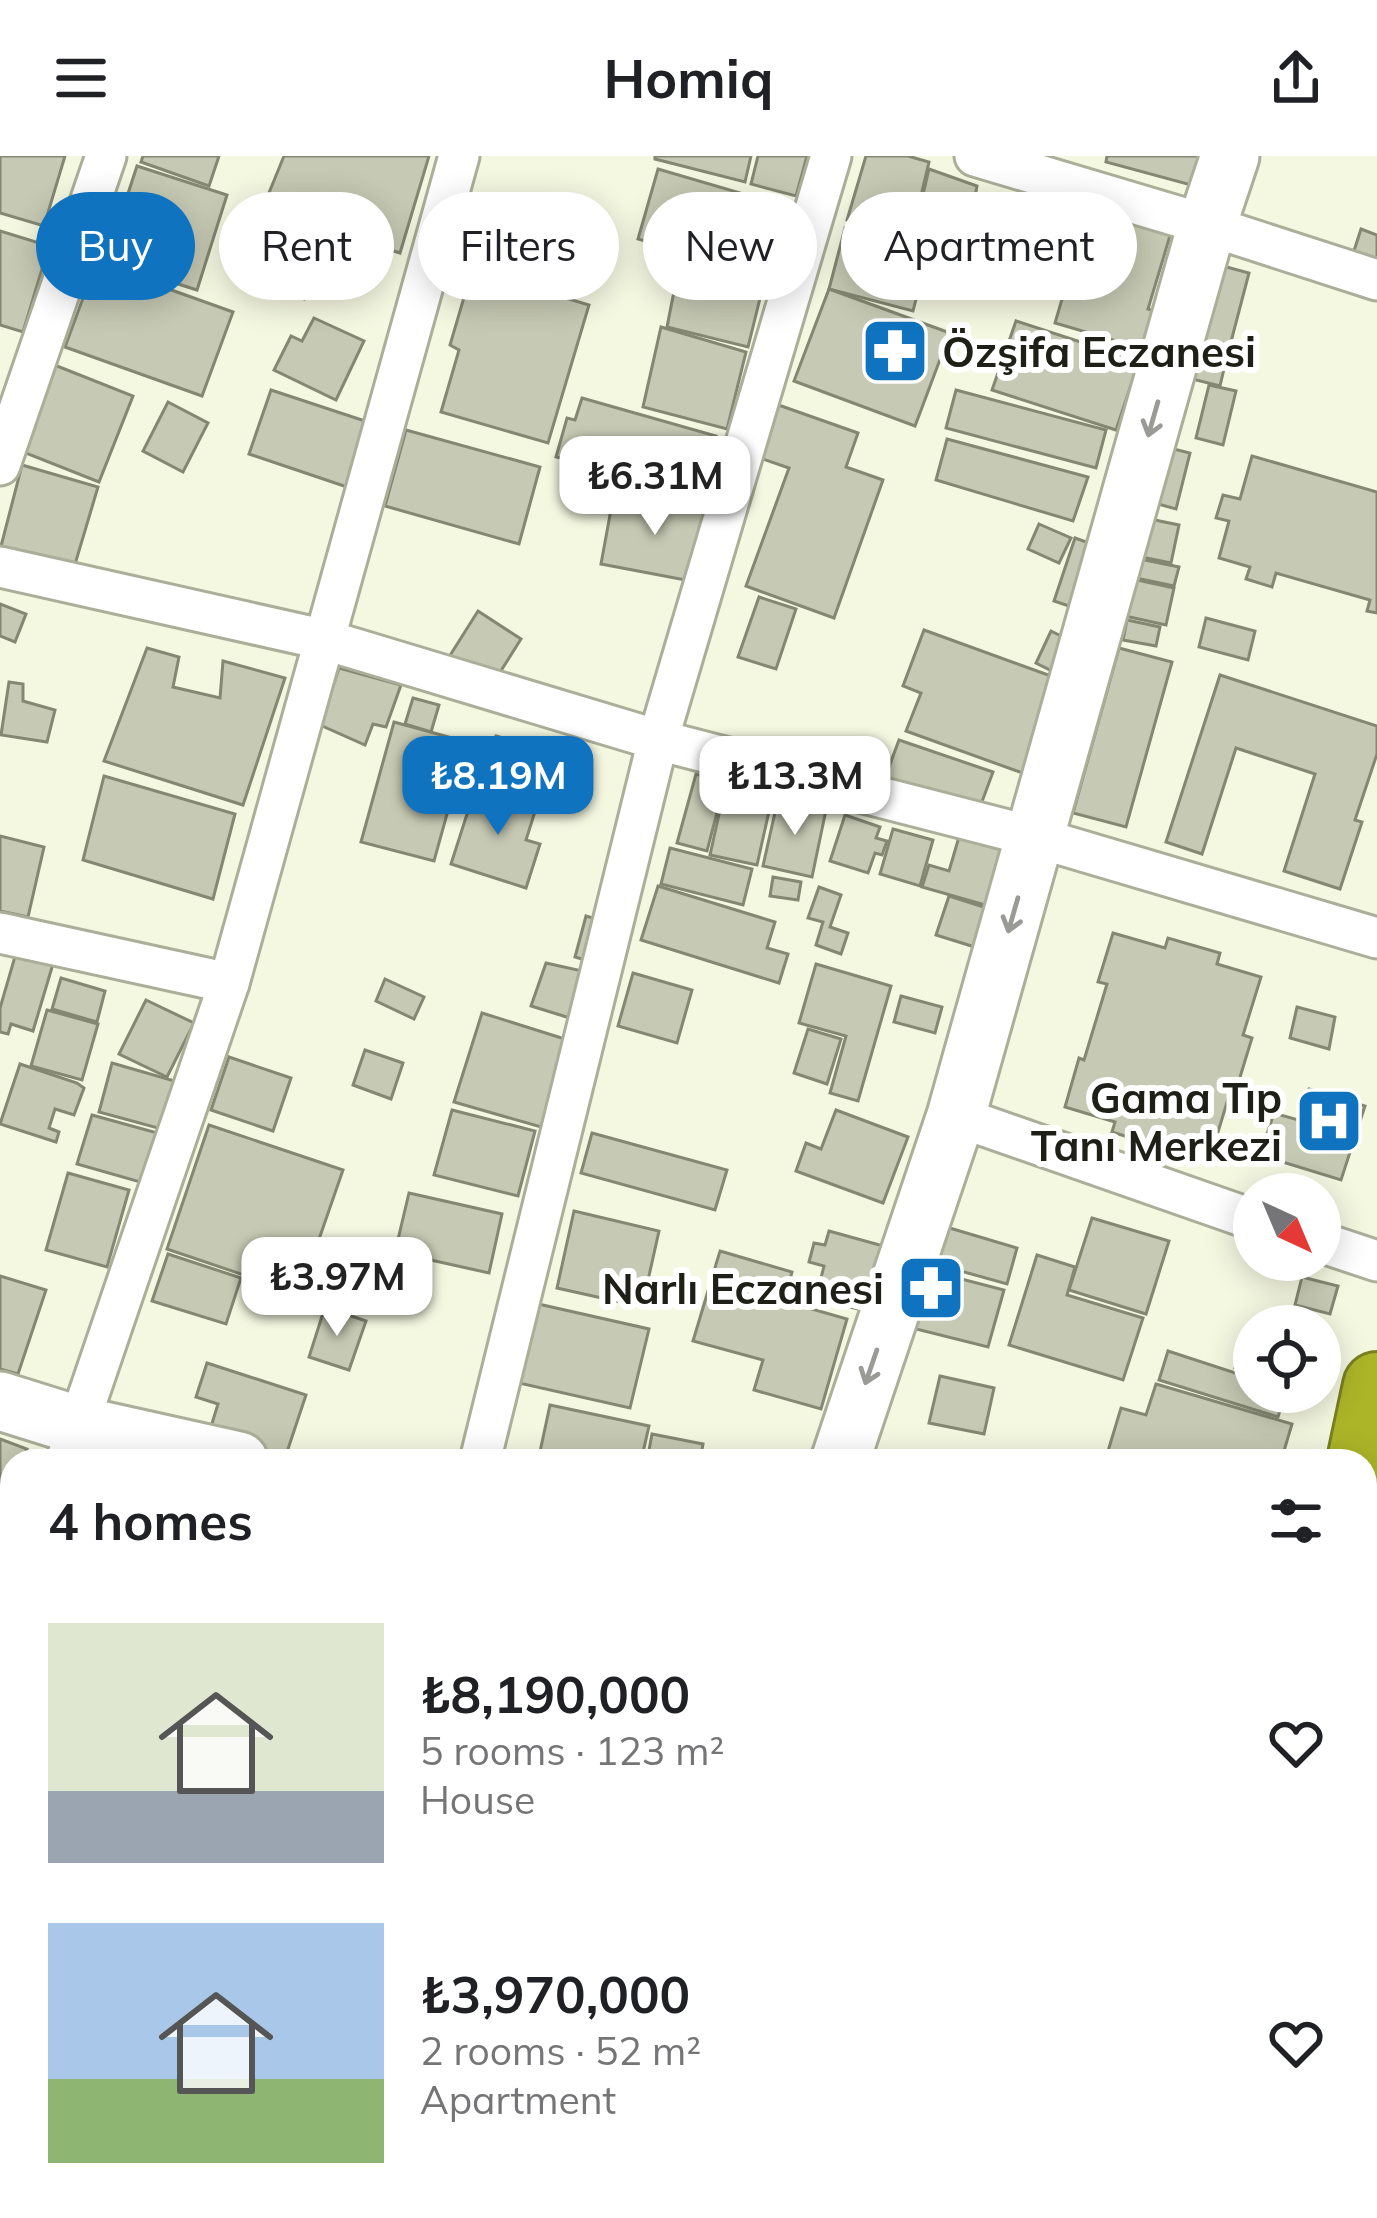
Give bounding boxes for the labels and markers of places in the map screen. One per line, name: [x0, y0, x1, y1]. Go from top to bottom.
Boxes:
pharmacy icon: Özşifa Eczanesi: [860, 316, 930, 386]
place label: Özşifa Eczanesi: [942, 325, 1256, 378]
pin: ₺6.31M: [557, 436, 753, 538]
pin: ₺8.19M: [400, 736, 596, 838]
pin: ₺13.3M: [697, 736, 893, 838]
place label: Gama Tıp Tanı Merkezi: [1031, 1071, 1282, 1172]
hospital icon: Gama Tıp Tanı Merkezi: [1294, 1086, 1364, 1156]
pin: ₺3.97M: [239, 1237, 435, 1339]
pharmacy icon: Narlı Eczanesi: [896, 1253, 966, 1323]
place label: Narlı Eczanesi: [602, 1262, 884, 1315]

